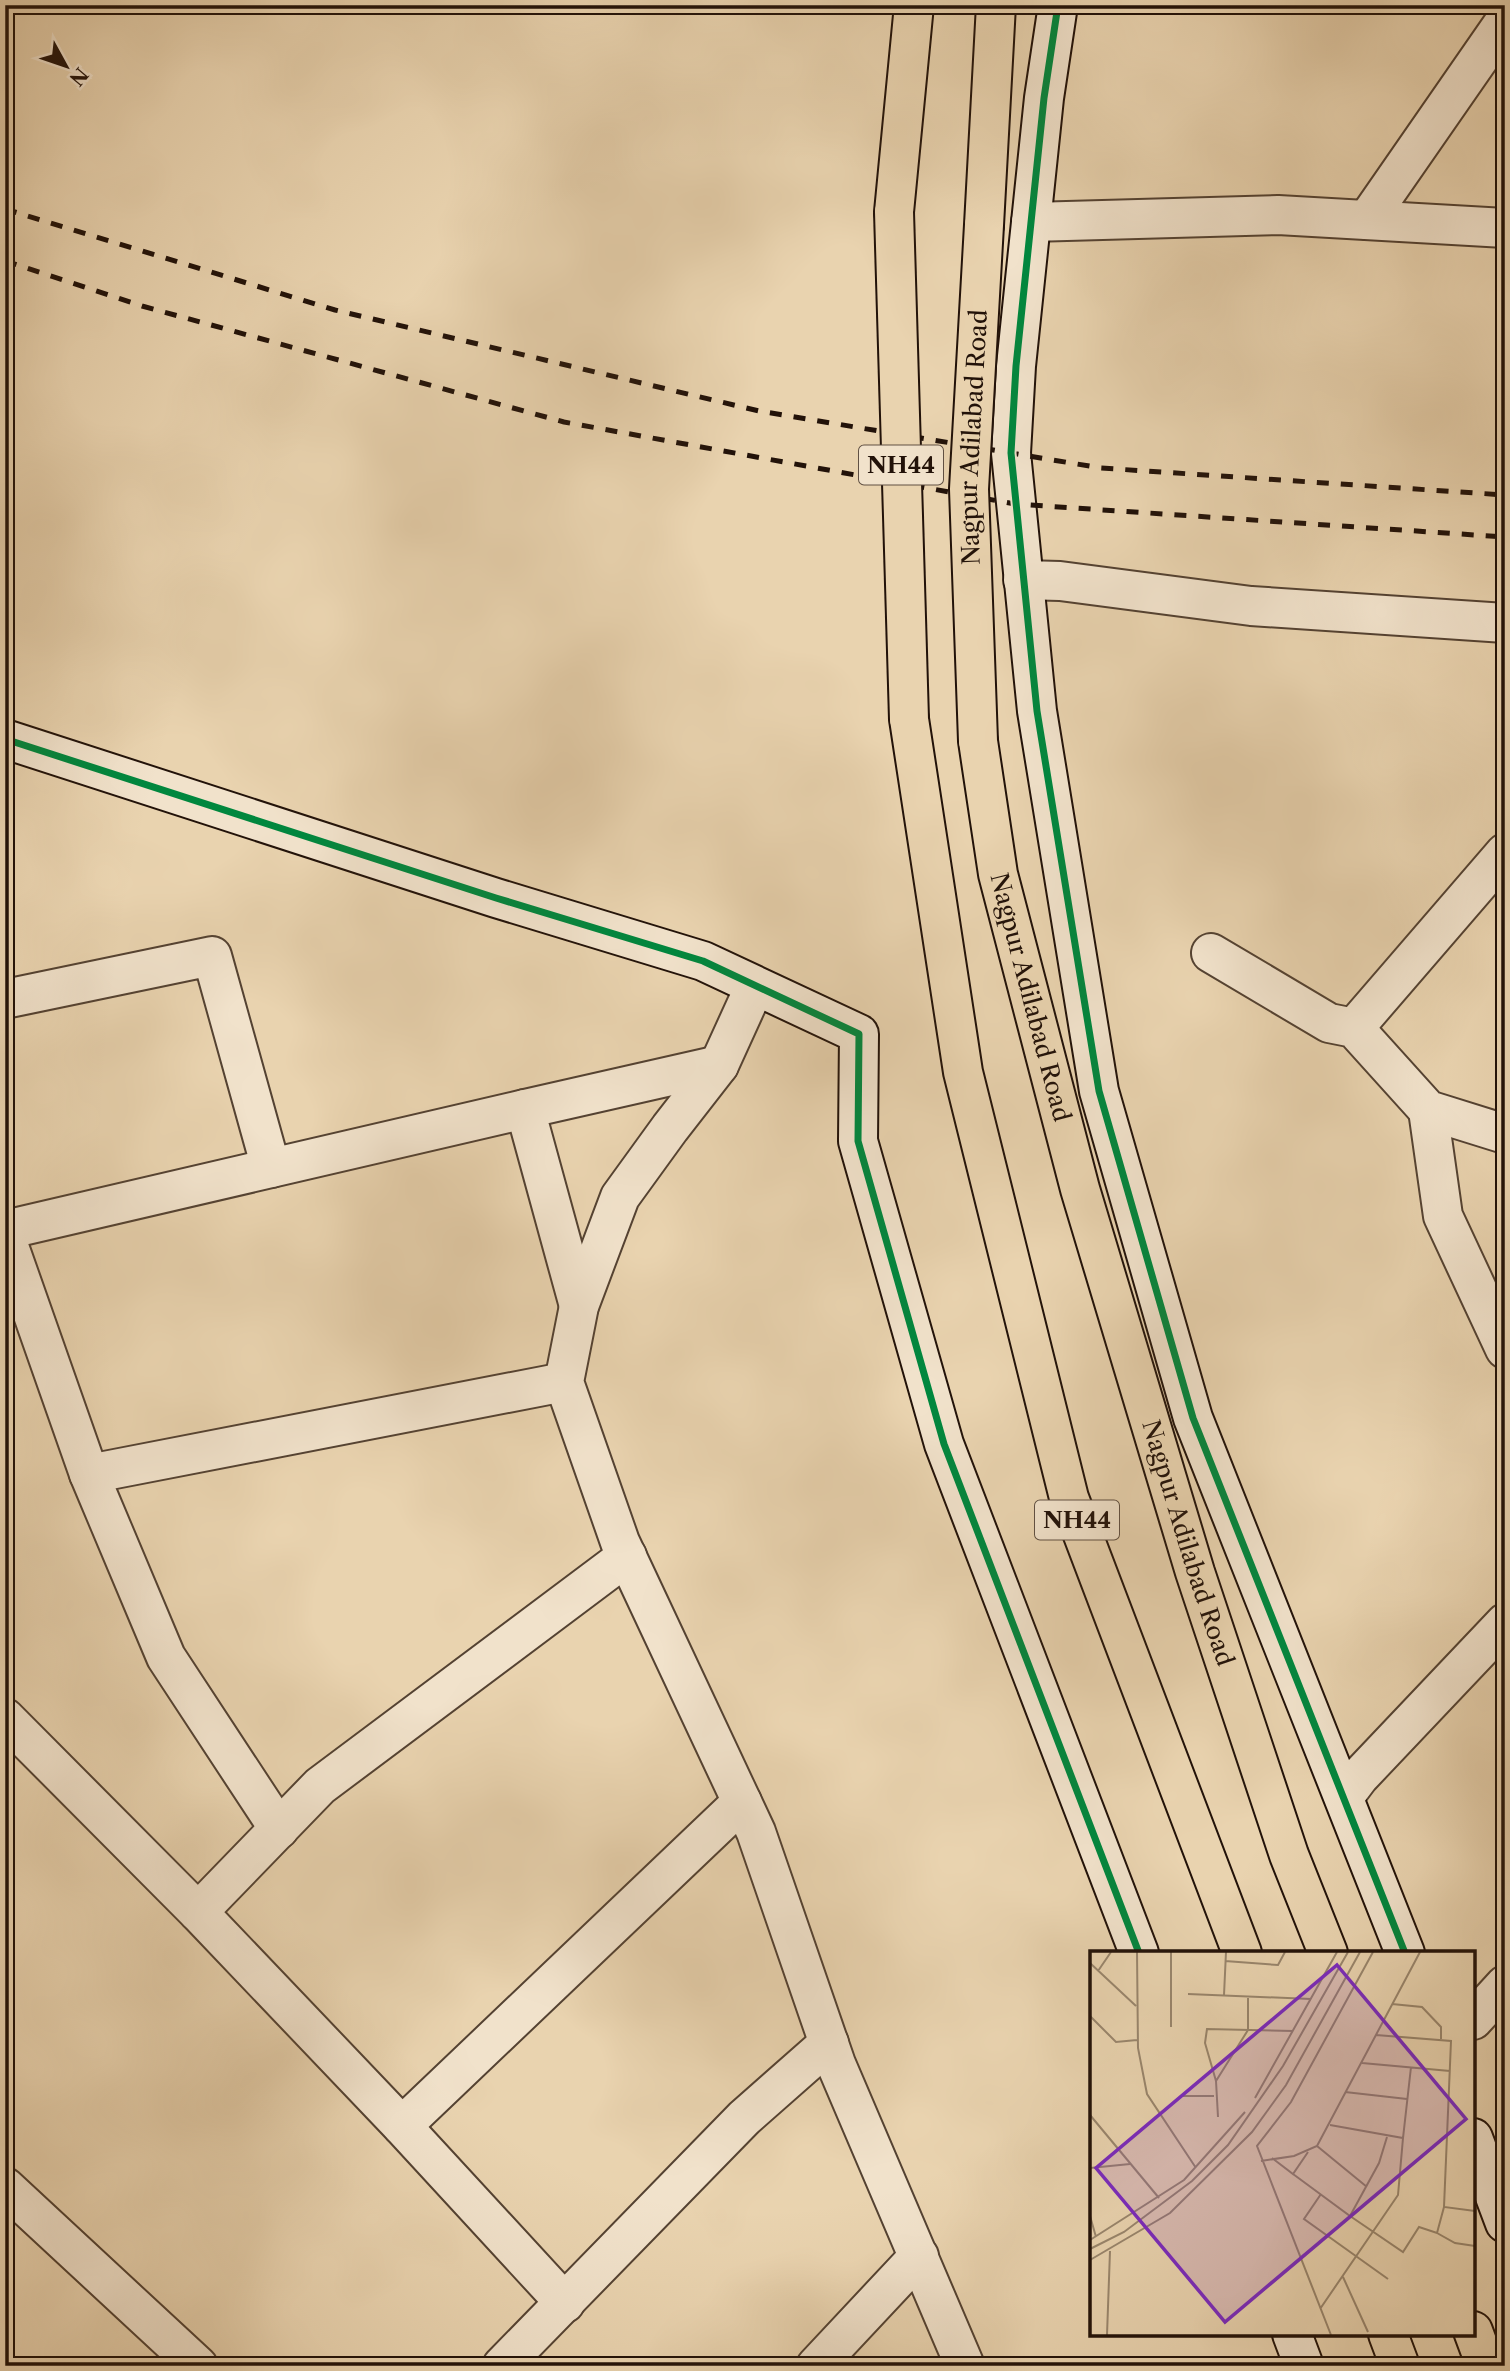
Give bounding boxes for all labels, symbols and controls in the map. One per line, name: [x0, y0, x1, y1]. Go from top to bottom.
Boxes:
north arrow: [32, 32, 102, 102]
text: N: [65, 63, 93, 90]
street label: Nagpur Adilabad Road: [954, 308, 993, 566]
road number: NH44: [859, 446, 943, 485]
street label: Nagpur Adilabad Road: [984, 870, 1077, 1125]
street label: Nagpur Adilabad Road: [1136, 1416, 1240, 1670]
road number: NH44: [1035, 1500, 1119, 1540]
inset map: [1090, 1951, 1475, 2336]

